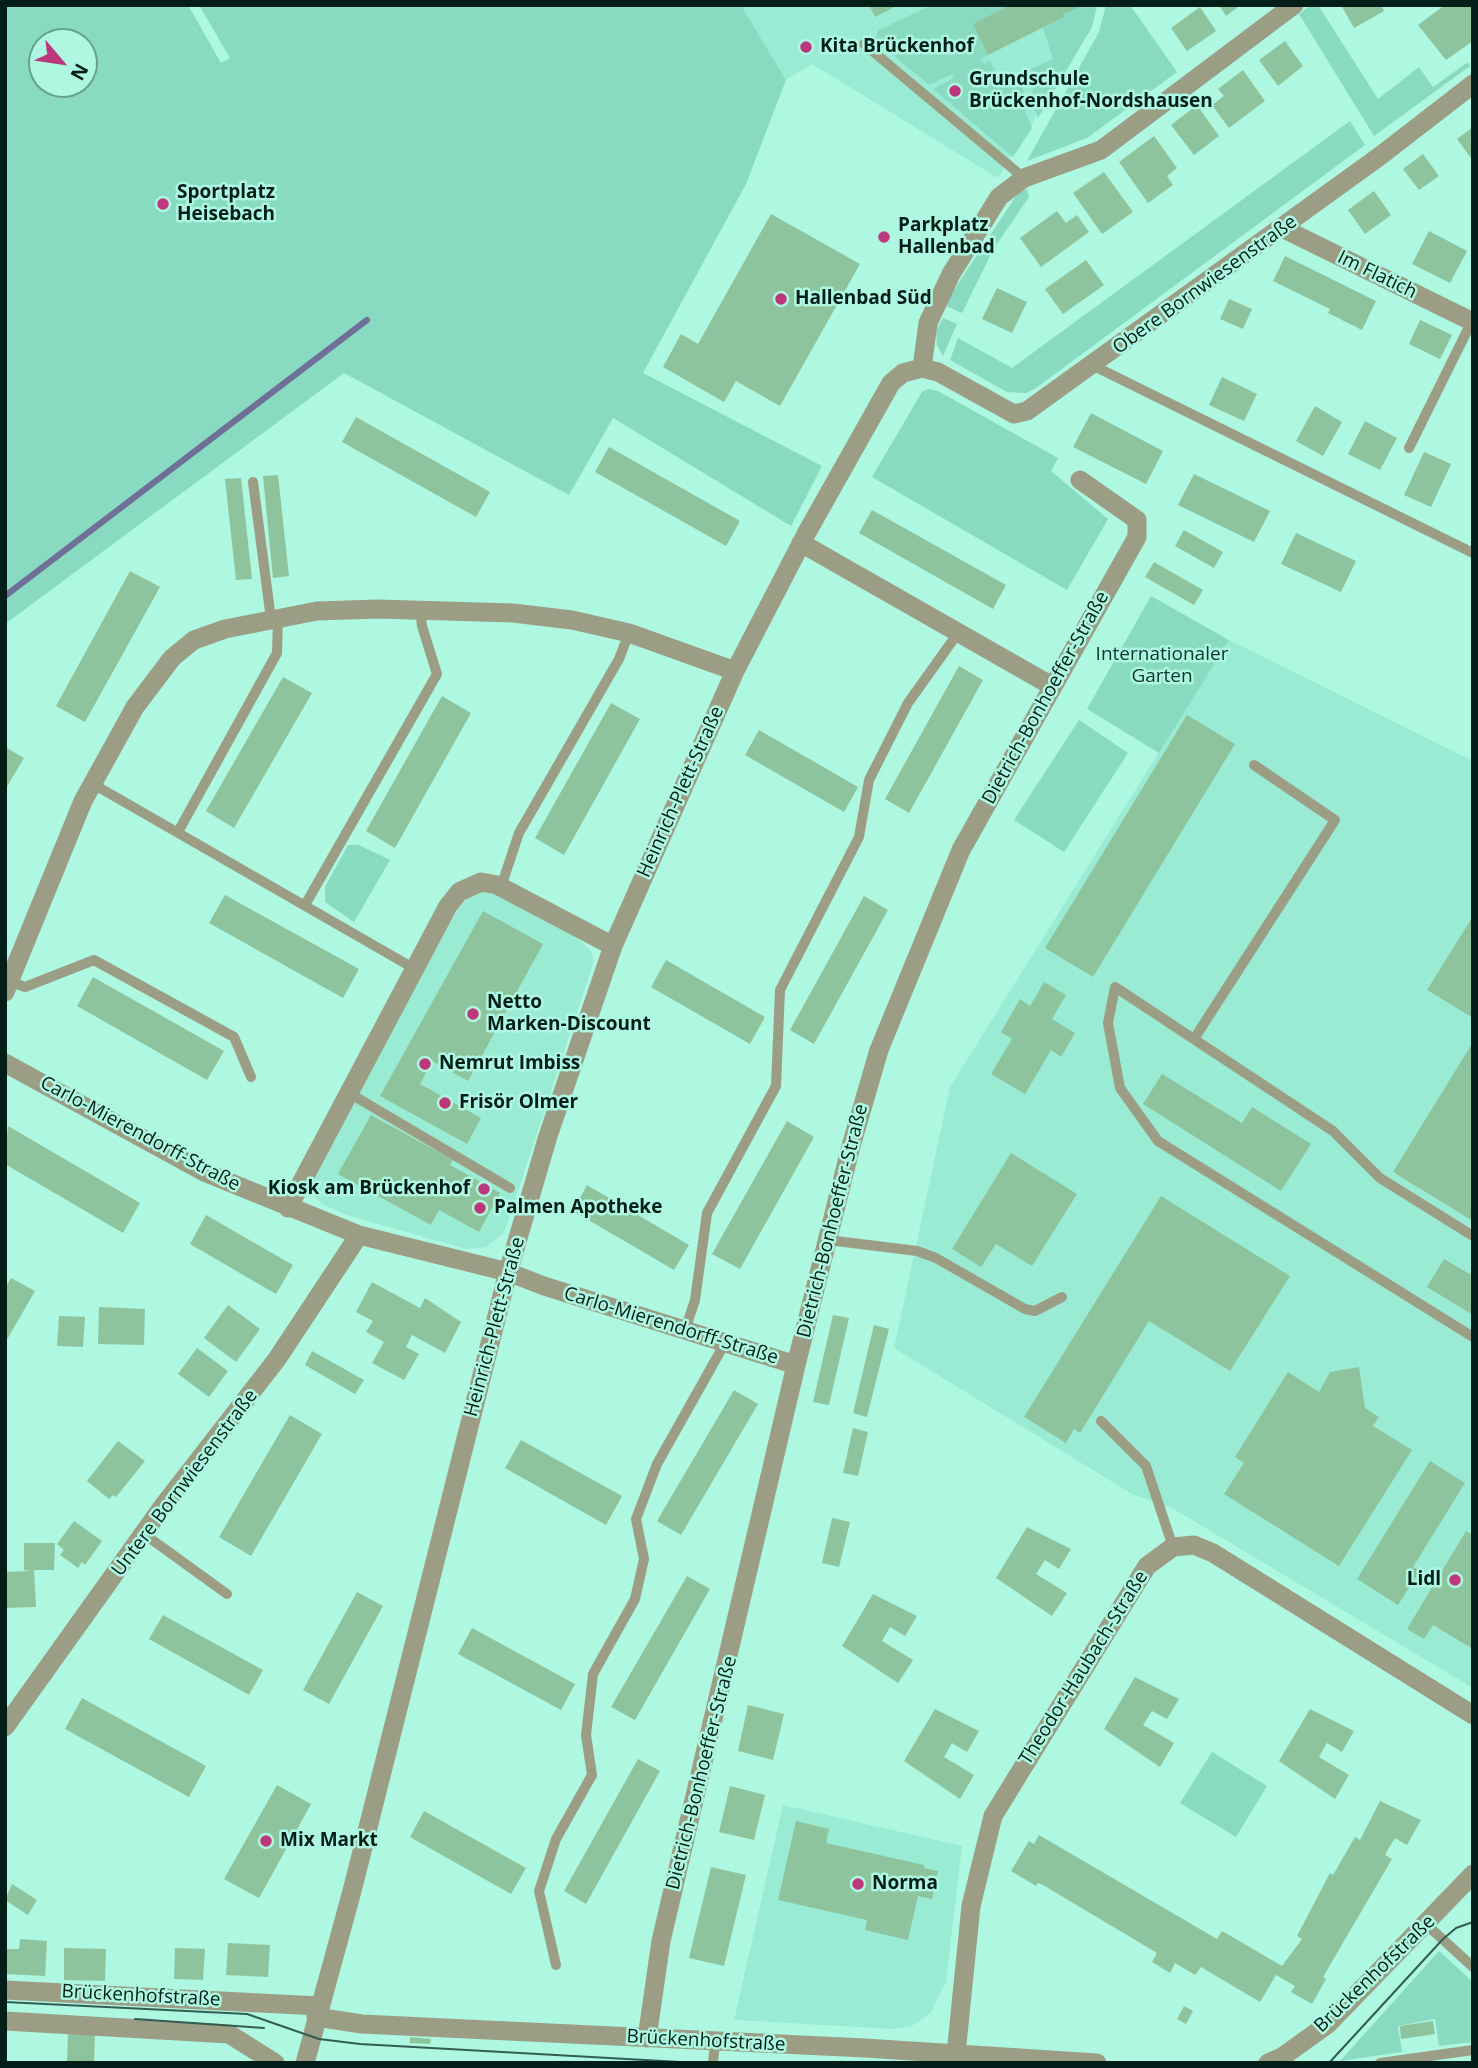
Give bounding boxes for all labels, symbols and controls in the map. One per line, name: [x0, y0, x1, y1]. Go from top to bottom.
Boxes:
north arrow: [28, 28, 98, 98]
place label: Kita Brückenhof: [820, 36, 974, 58]
marker: Kita Brückenhof: [798, 39, 814, 55]
text: N: [65, 59, 95, 85]
place label: Grundschule Brückenhof-Nordshausen: [969, 69, 1213, 113]
marker: Grundschule Brückenhof-Nordshausen: [947, 83, 963, 99]
place label: Sportplatz Heisebach: [177, 182, 275, 226]
marker: Sportplatz Heisebach: [155, 196, 171, 212]
street label: Obere Bornwiesenstraße: [1109, 211, 1301, 359]
place label: Parkplatz Hallenbad: [898, 215, 995, 259]
marker: Parkplatz Hallenbad: [876, 229, 892, 245]
street label: Im Flatich: [1334, 246, 1420, 304]
place label: Hallenbad Süd: [795, 288, 932, 310]
marker: Hallenbad Süd: [773, 291, 789, 307]
street label: Dietrich-Bonhoeffer-Straße: [978, 588, 1114, 808]
park label: Internationaler Garten: [1096, 644, 1228, 688]
street label: Heinrich-Plett-Straße: [633, 703, 729, 881]
place label: Netto Marken-Discount: [487, 992, 651, 1036]
marker: Netto Marken-Discount: [465, 1006, 481, 1022]
place label: Nemrut Imbiss: [439, 1053, 580, 1075]
marker: Nemrut Imbiss: [417, 1056, 433, 1072]
street label: Carlo-Mierendorff-Straße: [36, 1072, 244, 1196]
place label: Frisör Olmer: [459, 1092, 578, 1114]
marker: Frisör Olmer: [437, 1095, 453, 1111]
street label: Dietrich-Bonhoeffer-Straße: [793, 1102, 873, 1340]
place label: Kiosk am Brückenhof: [268, 1178, 470, 1200]
marker: Kiosk am Brückenhof: [476, 1181, 492, 1197]
place label: Palmen Apotheke: [494, 1197, 662, 1219]
marker: Palmen Apotheke: [472, 1200, 488, 1216]
street label: Heinrich-Plett-Straße: [460, 1235, 530, 1419]
street label: Carlo-Mierendorff-Straße: [561, 1282, 781, 1370]
street label: Untere Bornwiesenstraße: [107, 1385, 263, 1581]
street label: Theodor-Haubach-Straße: [1015, 1567, 1153, 1769]
place label: Lidl: [1407, 1569, 1441, 1591]
marker: Lidl: [1447, 1572, 1463, 1588]
street label: Dietrich-Bonhoeffer-Straße: [662, 1654, 742, 1892]
place label: Mix Markt: [280, 1830, 378, 1852]
marker: Mix Markt: [258, 1833, 274, 1849]
place label: Norma: [872, 1873, 938, 1895]
marker: Norma: [850, 1876, 866, 1892]
street label: Brückenhofstraße: [1310, 1910, 1440, 2038]
street label: Brückenhofstraße: [61, 1980, 221, 2012]
street label: Brückenhofstraße: [626, 2025, 786, 2057]

